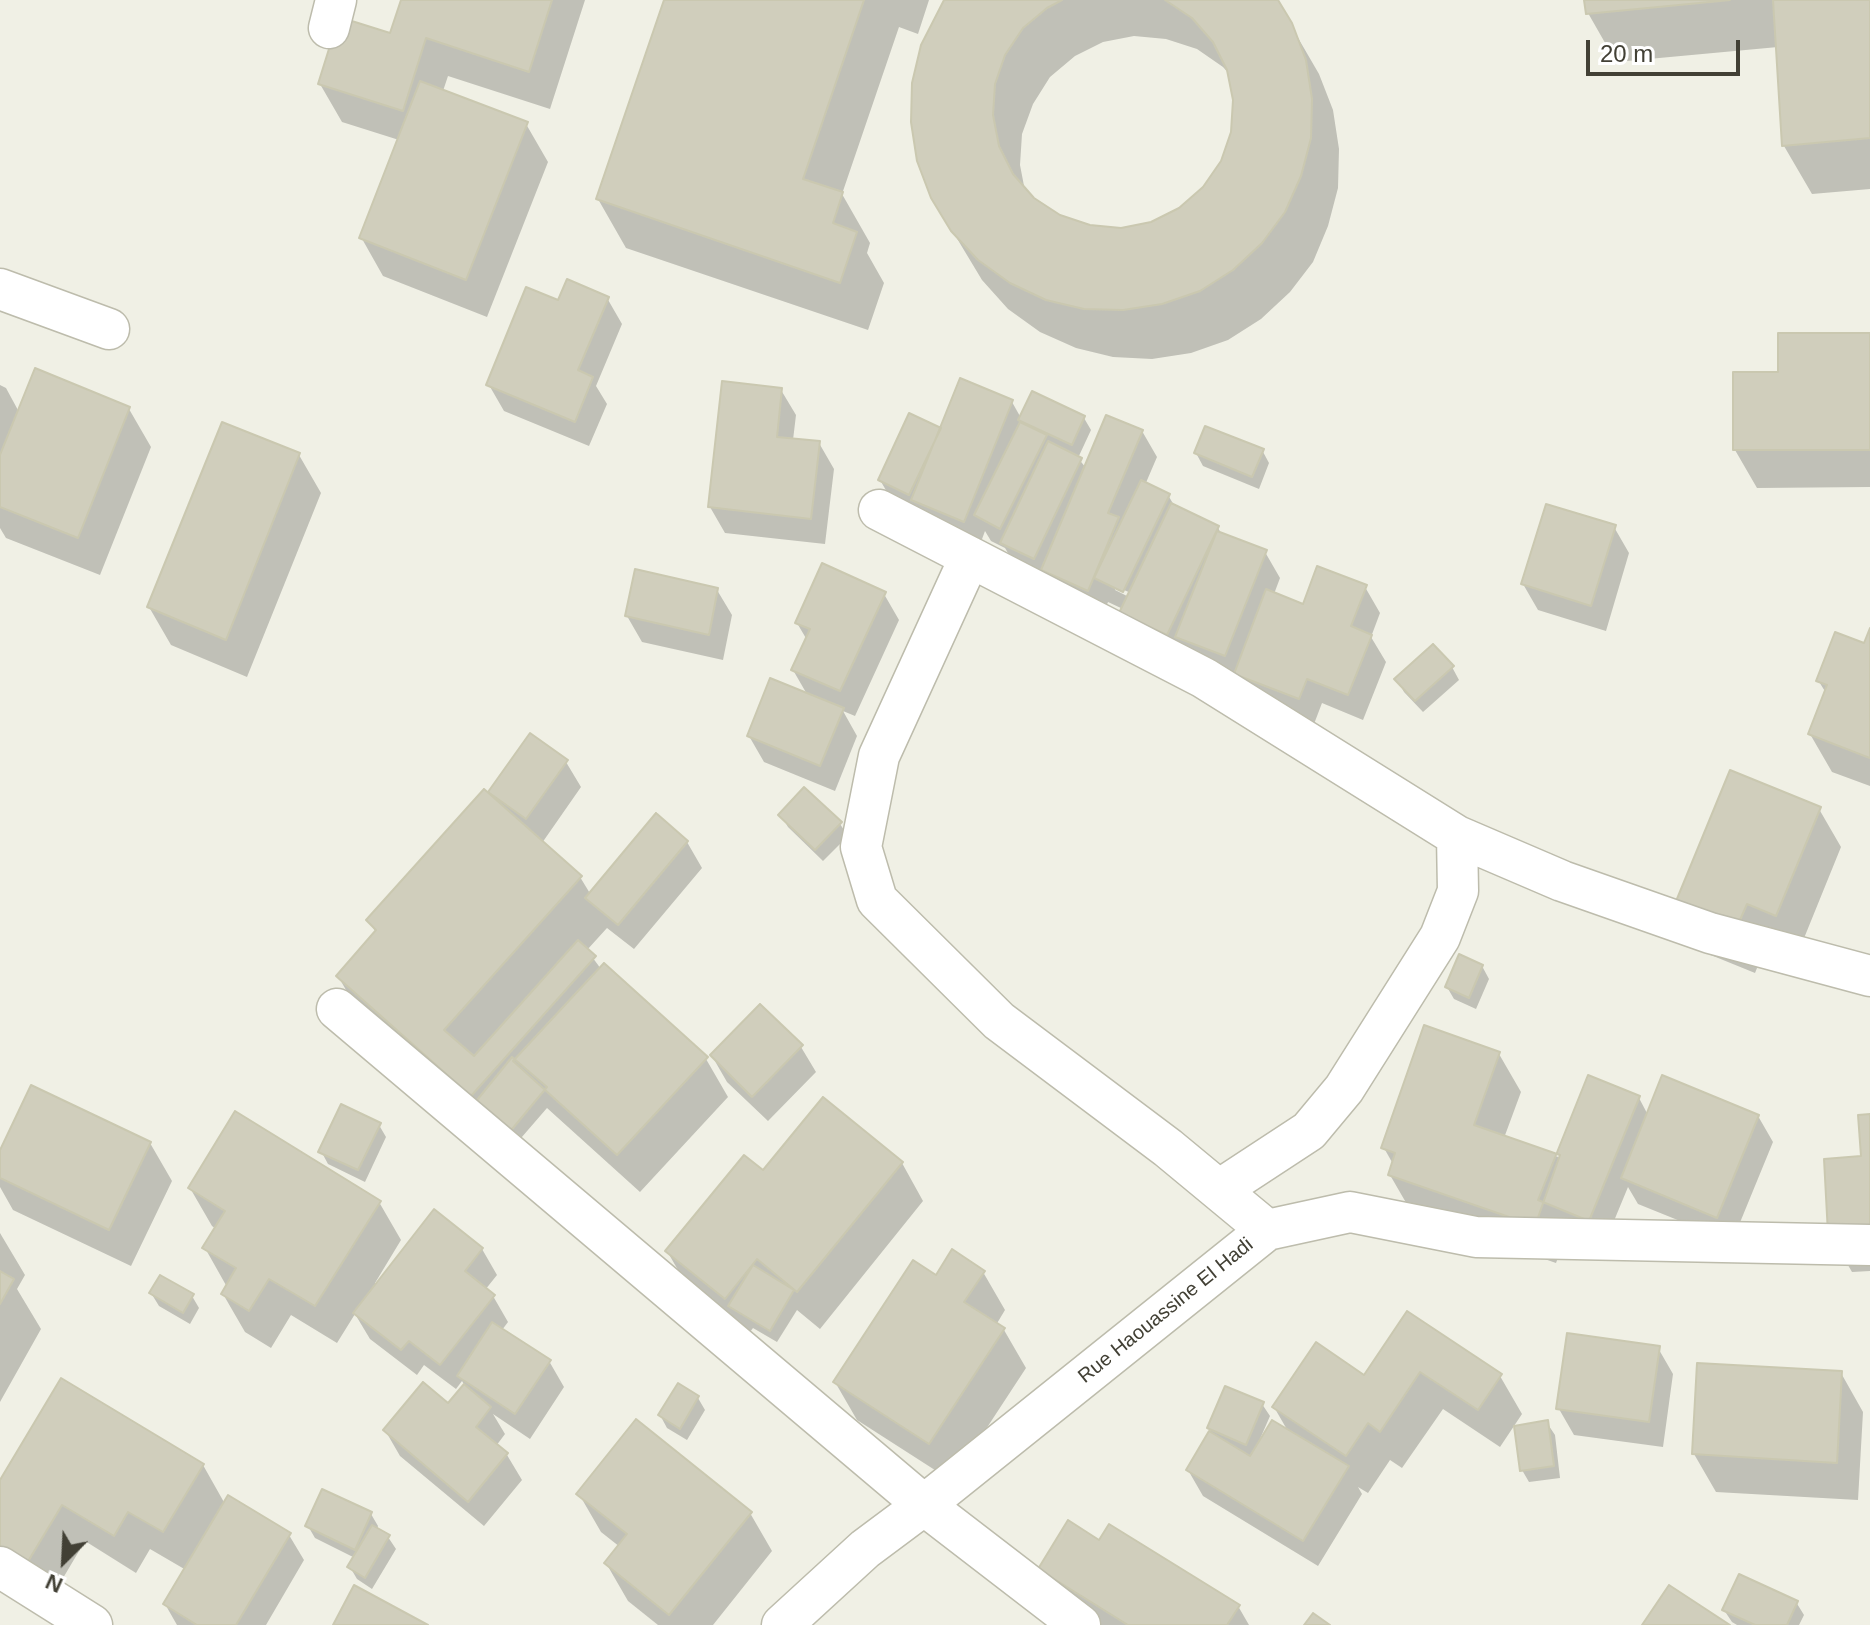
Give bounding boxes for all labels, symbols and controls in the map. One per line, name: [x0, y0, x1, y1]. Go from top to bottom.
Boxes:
scale bar: [1590, 24, 1744, 74]
text: 20 m: [1600, 40, 1653, 67]
street label: Rue Haouassine El Hadi: [1074, 1233, 1258, 1389]
north arrow: [24, 1521, 104, 1601]
text: N: [42, 1569, 66, 1598]

